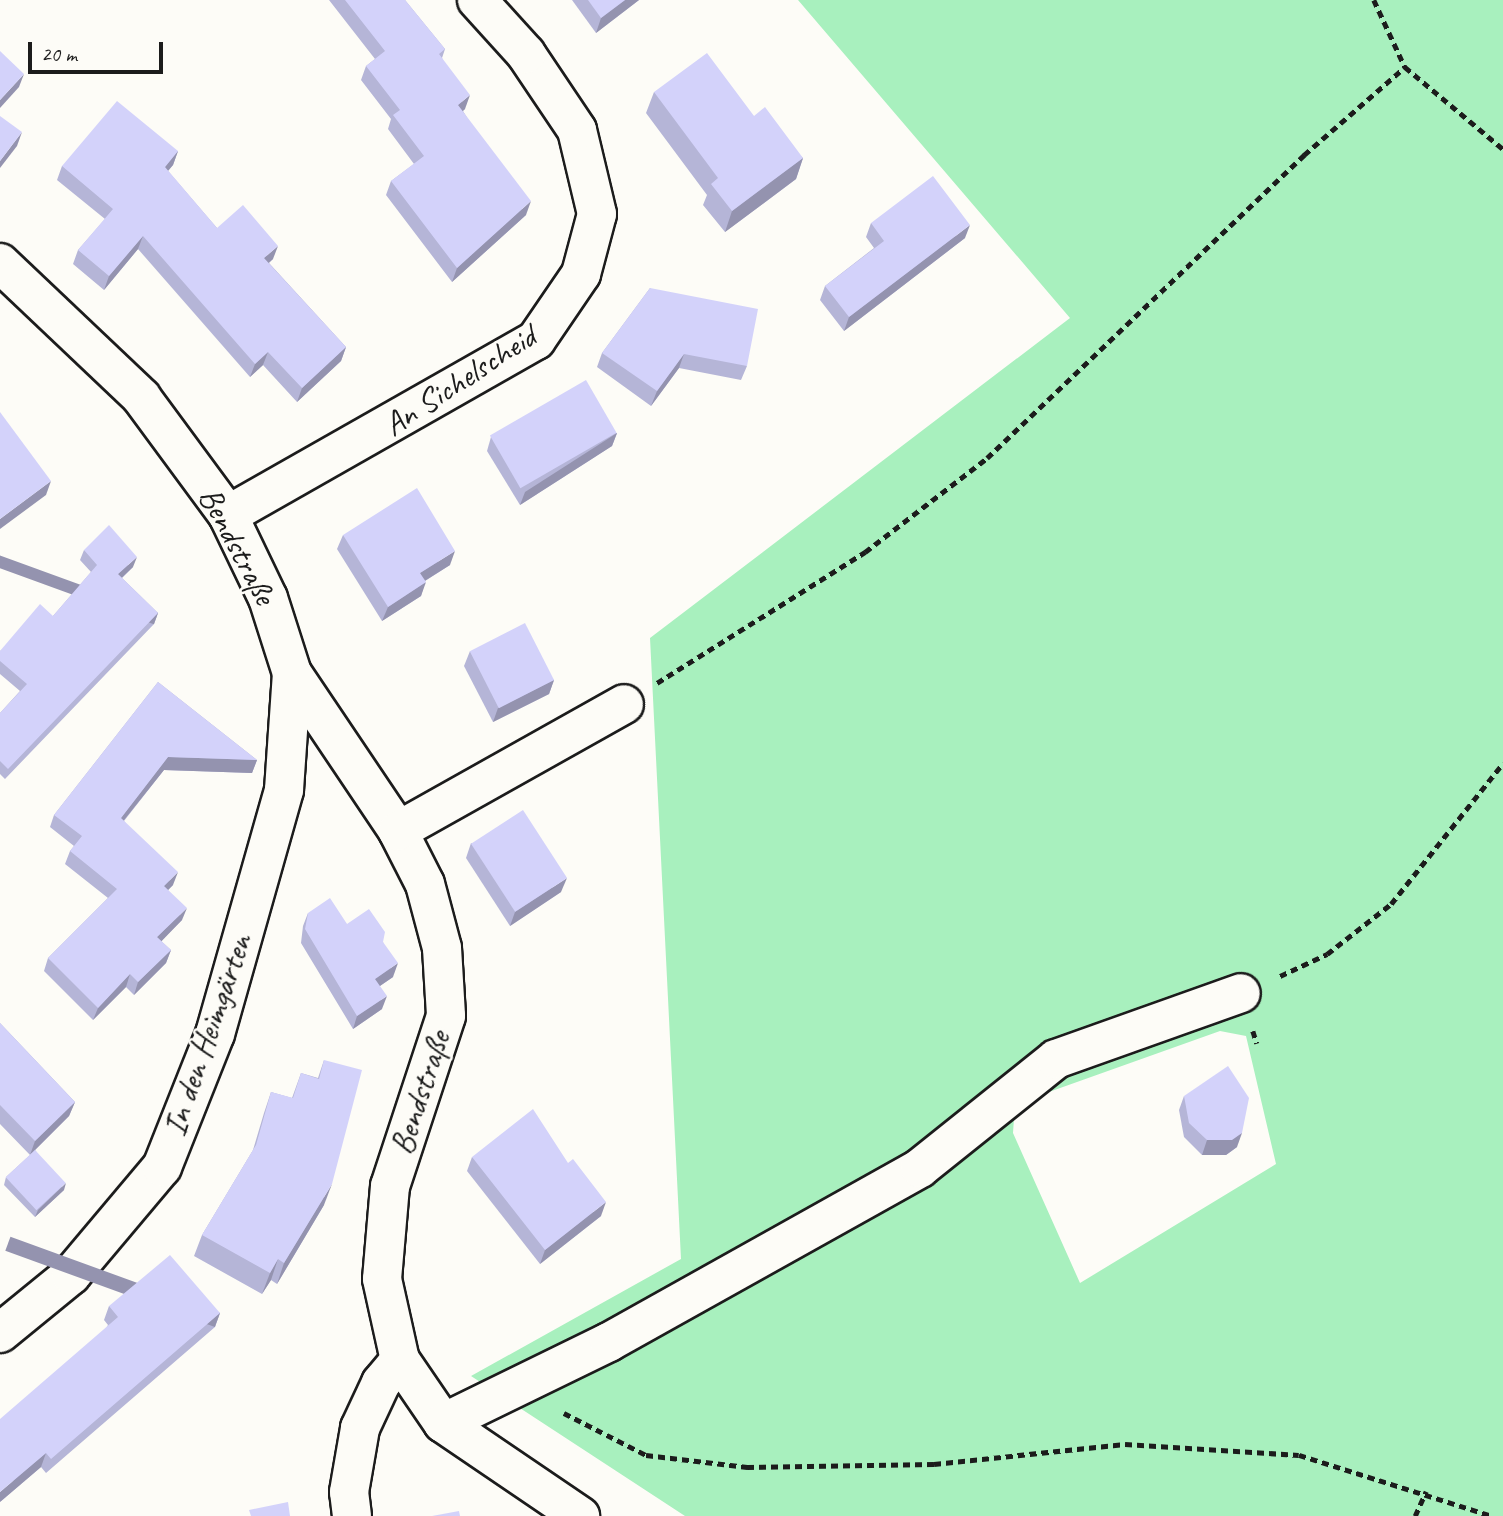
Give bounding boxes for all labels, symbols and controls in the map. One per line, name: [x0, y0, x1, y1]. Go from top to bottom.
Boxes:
scale bar: [32, 28, 166, 72]
text: 20 m: [41, 41, 77, 67]
street label: An Sichelscheid: [377, 317, 543, 445]
street label: Bendstraße: [190, 481, 284, 611]
street label: In den Heimgärten: [155, 929, 261, 1141]
street label: Bendstraße: [383, 1027, 459, 1159]

